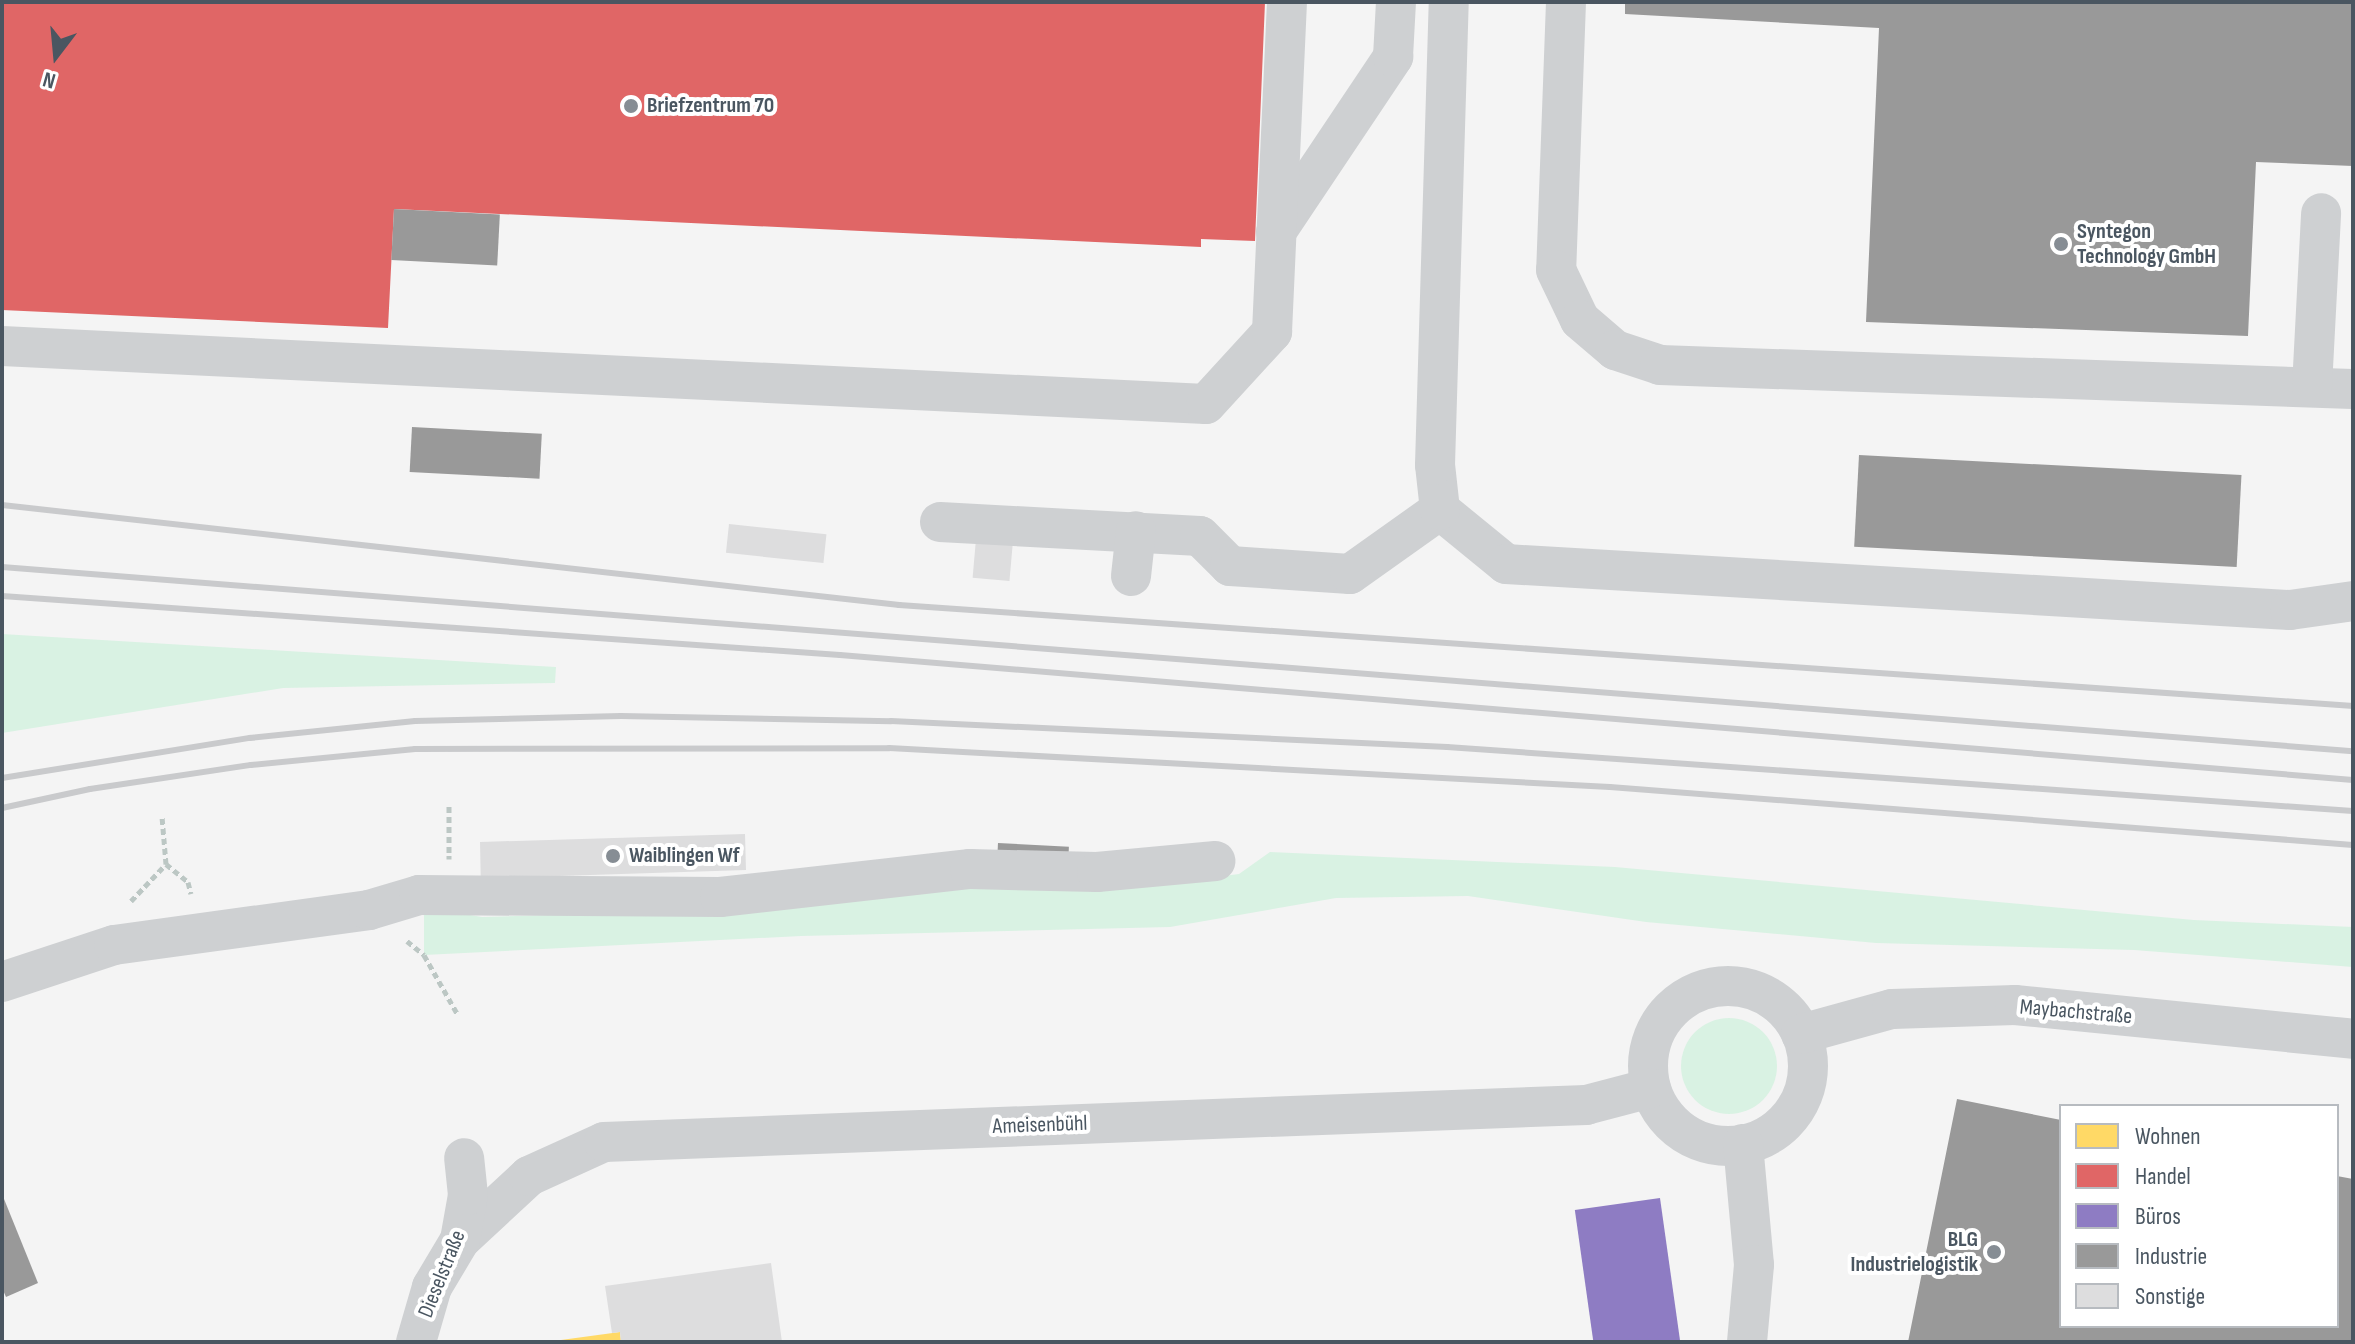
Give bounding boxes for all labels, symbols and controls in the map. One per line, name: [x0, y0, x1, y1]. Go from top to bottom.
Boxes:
north arrow: [16, 16, 96, 96]
text: N: [40, 65, 59, 94]
place label: Briefzentrum 70: [647, 93, 774, 119]
marker: Briefzentrum 70: [622, 97, 640, 115]
place label: Syntegon Technology GmbH: [2077, 218, 2216, 270]
marker: Syntegon Technology GmbH: [2052, 235, 2070, 253]
place label: Waiblingen Wf: [629, 843, 740, 869]
marker: Waiblingen Wf: [604, 847, 622, 865]
street label: Maybachstraße: [2019, 994, 2133, 1030]
legend: [2059, 1104, 2339, 1328]
street label: Ameisenbühl: [992, 1110, 1088, 1140]
text: Wohnen: [2135, 1122, 2201, 1151]
text: Handel: [2135, 1162, 2191, 1191]
text: Büros: [2135, 1202, 2181, 1231]
place label: BLG Industrielogistik: [1851, 1226, 1978, 1278]
street label: Dieselstraße: [413, 1227, 471, 1321]
text: Industrie: [2135, 1242, 2207, 1271]
marker: BLG Industrielogistik: [1985, 1243, 2003, 1261]
text: Sonstige: [2135, 1282, 2205, 1311]

